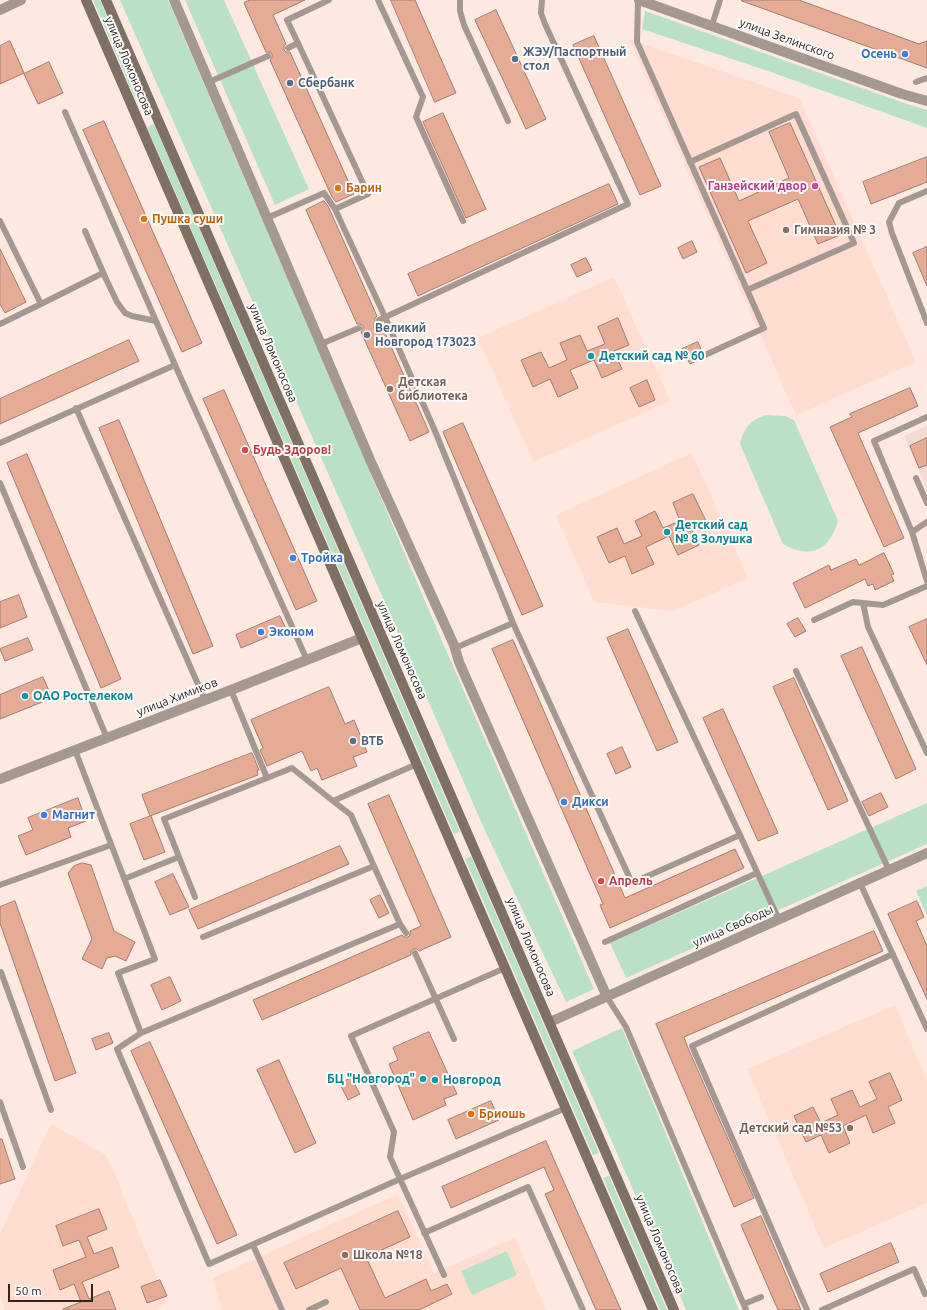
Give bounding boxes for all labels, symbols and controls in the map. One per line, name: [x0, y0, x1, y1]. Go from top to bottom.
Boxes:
street label: улица Ломоносова: [102, 14, 156, 118]
street label: улица Зелинского: [737, 15, 837, 63]
place label: ЖЭУ/Паспортный стол: [523, 45, 626, 73]
place label: Осень: [861, 47, 897, 61]
marker: Осень: [900, 49, 910, 59]
marker: ЖЭУ/Паспортный стол: [510, 54, 520, 64]
place label: Сбербанк: [298, 76, 355, 90]
marker: Сбербанк: [285, 78, 295, 88]
place label: Ганзейский двор: [708, 179, 807, 193]
place label: Барин: [346, 181, 382, 195]
marker: Ганзейский двор: [810, 181, 820, 191]
marker: Барин: [333, 183, 343, 193]
place label: Пушка суши: [152, 212, 223, 226]
marker: Пушка суши: [139, 214, 149, 224]
place label: Гимназия № 3: [794, 223, 876, 237]
marker: Гимназия № 3: [781, 225, 791, 235]
street label: улица Ломоносова: [246, 301, 300, 405]
place label: Великий Новгород 173023: [375, 321, 476, 349]
marker: Великий Новгород 173023: [362, 330, 372, 340]
place label: Детский сад № 60: [599, 349, 705, 363]
marker: Детский сад № 60: [586, 351, 596, 361]
place label: Детская библиотека: [398, 375, 468, 403]
marker: Детская библиотека: [385, 384, 395, 394]
place label: Будь Здоров!: [253, 443, 331, 457]
marker: Будь Здоров!: [240, 445, 250, 455]
place label: Детский сад № 8 Золушка: [675, 518, 752, 546]
marker: Детский сад № 8 Золушка: [662, 527, 672, 537]
place label: Тройка: [301, 551, 343, 565]
marker: Тройка: [288, 553, 298, 563]
street label: улица Ломоносова: [374, 599, 430, 701]
place label: Эконом: [269, 625, 314, 639]
marker: Эконом: [256, 627, 266, 637]
street label: улица Химиков: [135, 675, 219, 719]
place label: ОАО Ростелеком: [33, 689, 133, 703]
marker: ОАО Ростелеком: [20, 691, 30, 701]
place label: ВТБ: [361, 734, 384, 748]
marker: ВТБ: [348, 736, 358, 746]
place label: Дикси: [572, 795, 609, 809]
marker: Дикси: [559, 797, 569, 807]
place label: Магнит: [52, 808, 95, 822]
marker: Магнит: [39, 810, 49, 820]
place label: Апрель: [609, 874, 653, 888]
marker: Апрель: [596, 876, 606, 886]
street label: улица Ломоносова: [504, 895, 558, 999]
street label: улица Свободы: [691, 902, 775, 950]
place label: БЦ "Новгород": [327, 1072, 415, 1086]
place label: Новгород: [443, 1073, 501, 1087]
marker: БЦ "Новгород": [418, 1074, 428, 1084]
marker: Новгород: [430, 1075, 440, 1085]
place label: Бриошь: [479, 1107, 525, 1121]
marker: Бриошь: [466, 1109, 476, 1119]
place label: Детский сад №53: [739, 1121, 842, 1135]
marker: Детский сад №53: [845, 1123, 855, 1133]
street label: улица Ломоносова: [633, 1192, 687, 1296]
place label: Школа №18: [353, 1248, 422, 1262]
marker: Школа №18: [340, 1250, 350, 1260]
scale bar: [10, 1276, 95, 1302]
text: 50 m: [15, 1284, 42, 1297]

